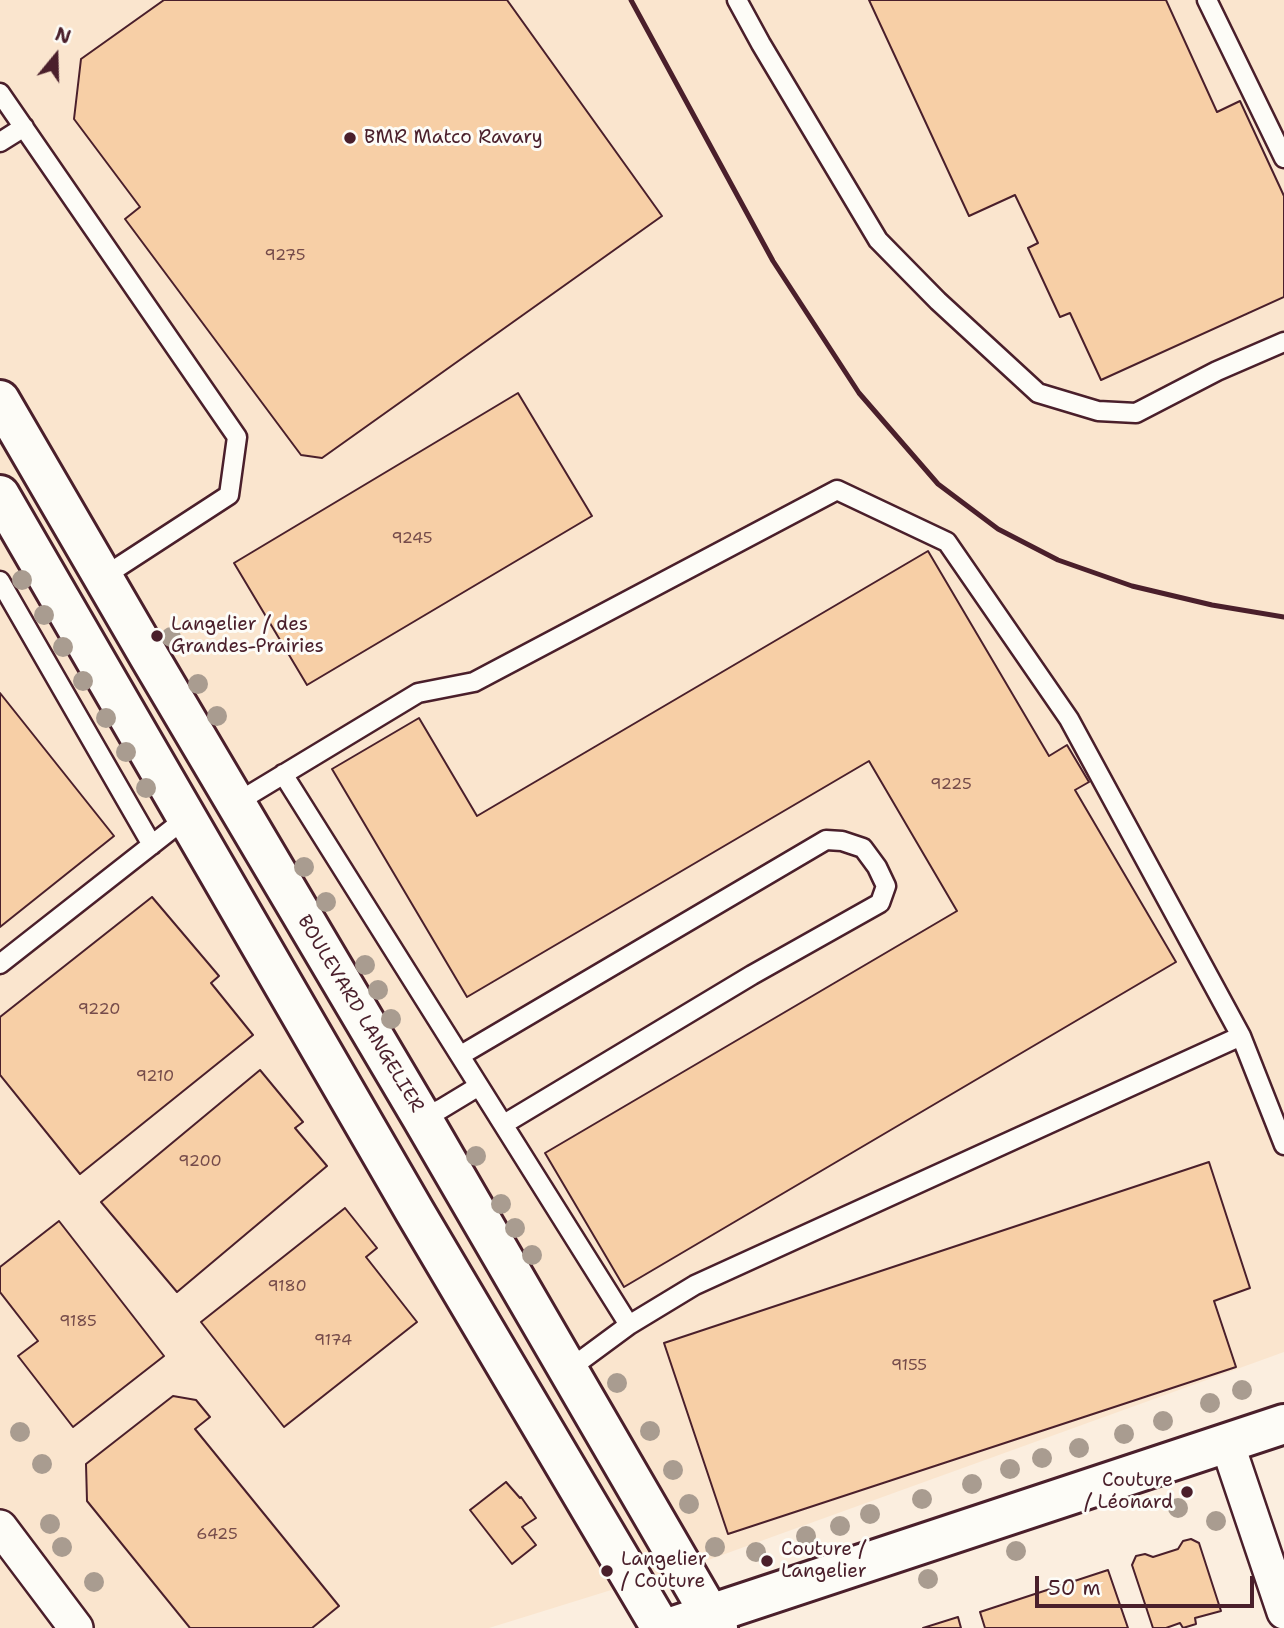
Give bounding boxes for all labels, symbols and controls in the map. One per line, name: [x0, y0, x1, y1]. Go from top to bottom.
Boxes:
north arrow: [21, 21, 91, 91]
text: N: [52, 21, 74, 50]
place label: BMR Matco Ravary: [364, 127, 543, 149]
marker: BMR Matco Ravary: [342, 130, 358, 146]
house number: 9275: [265, 246, 305, 266]
house number: 9245: [391, 529, 433, 549]
place label: Langelier / des Grandes-Prairies: [171, 614, 324, 658]
marker: Langelier / des Grandes-Prairies: [149, 628, 165, 644]
house number: 9225: [930, 775, 972, 795]
street label: BOULEVARD LANGELIER: [292, 911, 428, 1117]
house number: 9220: [78, 1000, 120, 1020]
house number: 9210: [136, 1067, 174, 1087]
house number: 9200: [178, 1152, 222, 1172]
house number: 9180: [267, 1277, 307, 1297]
house number: 9185: [59, 1312, 97, 1332]
house number: 9174: [314, 1331, 352, 1351]
house number: 9155: [891, 1356, 927, 1376]
place label: Couture / Léonard: [1084, 1470, 1173, 1514]
marker: Couture / Léonard: [1179, 1484, 1195, 1500]
house number: 6425: [196, 1525, 238, 1545]
place label: Couture / Langelier: [781, 1539, 867, 1583]
place label: Langelier / Couture: [621, 1549, 707, 1593]
marker: Couture / Langelier: [759, 1553, 775, 1569]
scale bar: [1039, 1562, 1258, 1606]
marker: Langelier / Couture: [599, 1563, 615, 1579]
text: 50 m: [1048, 1574, 1101, 1602]

